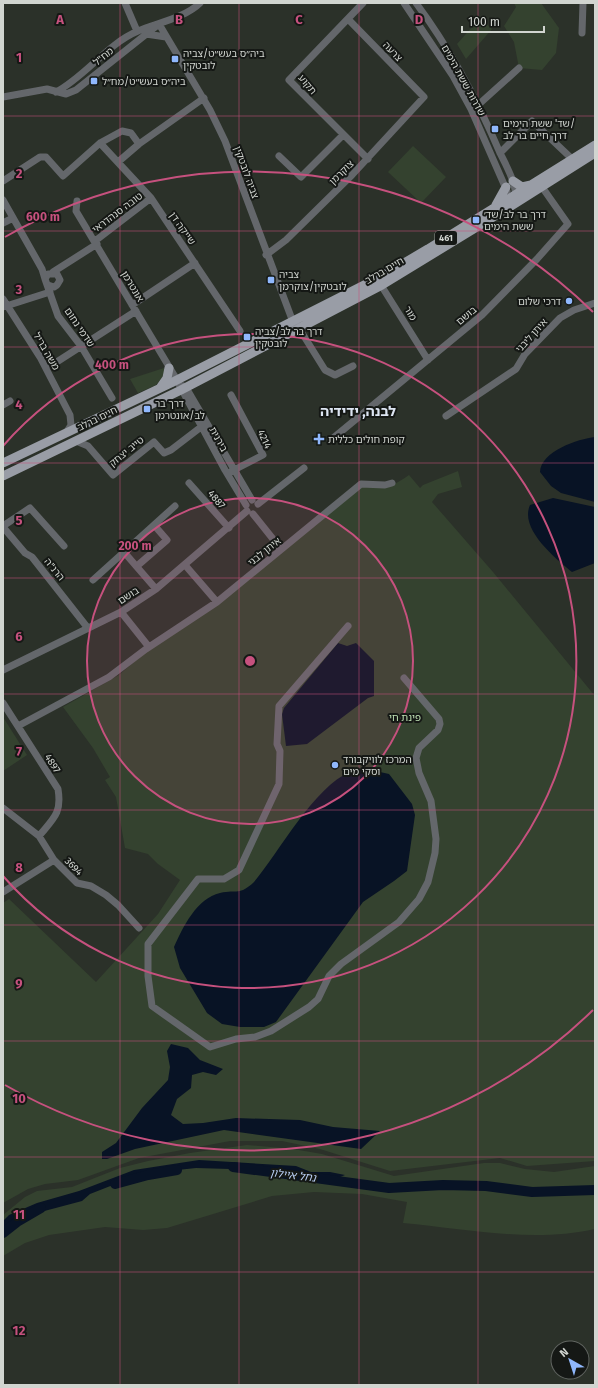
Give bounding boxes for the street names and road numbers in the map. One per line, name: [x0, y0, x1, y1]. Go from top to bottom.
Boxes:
street label: צרעה: [380, 39, 405, 64]
street label: שדרות ששת הימים: [439, 43, 488, 118]
street label: מח"ל: [91, 45, 116, 69]
street label: תקוע: [296, 72, 319, 97]
street label: צביה לובטקין: [231, 144, 261, 201]
street label: צוקרמן: [327, 158, 357, 188]
street label: טובה סנהדראי: [90, 190, 145, 236]
street label: שייקה דן: [167, 210, 198, 247]
road number: 461: [435, 231, 457, 245]
street label: חיים ברלב: [363, 255, 406, 287]
street label: אונטרמן: [118, 269, 146, 304]
street label: מור: [401, 304, 419, 323]
street label: בושם: [454, 304, 479, 328]
street label: שדמי נחום: [62, 306, 97, 350]
street label: איתן ליבני: [513, 316, 550, 355]
street label: משה בריל: [31, 330, 62, 373]
street label: חיים ברלב: [76, 404, 119, 434]
street label: בירנית: [206, 425, 230, 454]
street label: 4214: [255, 428, 274, 451]
street label: טייב יצחק: [107, 434, 146, 469]
street label: 4887: [205, 488, 228, 512]
street label: איתן לבני: [246, 535, 283, 569]
street label: הרנ"ה: [42, 556, 67, 583]
street label: בושם: [116, 584, 142, 607]
street label: 4897: [42, 752, 63, 776]
street label: 3694: [62, 855, 85, 879]

